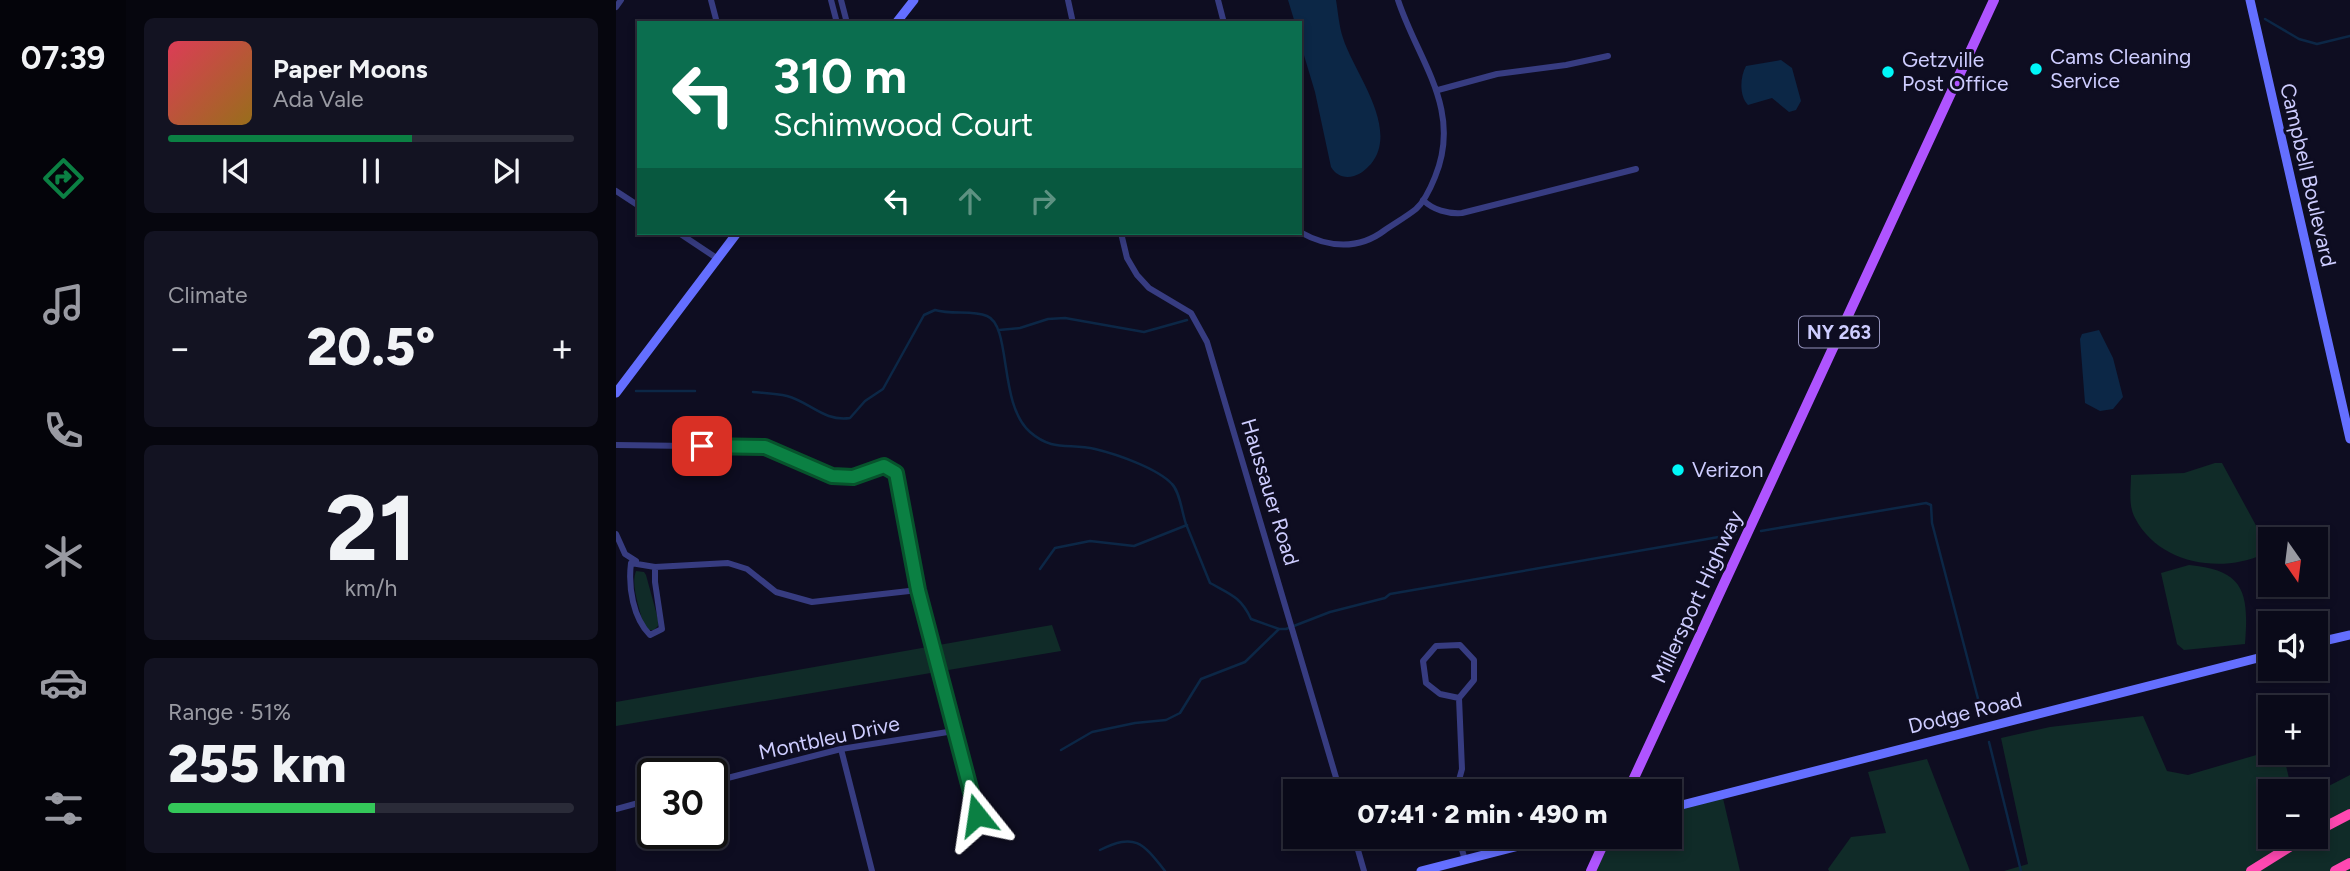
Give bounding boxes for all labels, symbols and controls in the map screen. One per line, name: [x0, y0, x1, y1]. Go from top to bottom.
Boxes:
text: 07:39: [21, 39, 105, 77]
place label: Cams Cleaning Service: [2050, 44, 2191, 93]
text: 310 m: [773, 46, 907, 105]
place label: Getzville Post Office: [1902, 47, 2009, 96]
icon: left: [658, 49, 749, 140]
text: Paper Moons: [273, 53, 428, 85]
marker: Cams Cleaning Service: [2028, 61, 2044, 77]
marker: Getzville Post Office: [1880, 64, 1896, 80]
street label: Campbell Boulevard: [2275, 81, 2342, 269]
text: Ada Vale: [273, 85, 364, 113]
text: Schimwood Court: [773, 106, 1033, 144]
icon: previous: [217, 152, 255, 190]
icon: pause: [352, 152, 390, 190]
icon: next: [487, 152, 525, 190]
icon: directions: [39, 154, 88, 203]
icon: left: [878, 182, 916, 220]
icon: ahead: [951, 182, 989, 220]
icon: right: [1024, 182, 1062, 220]
icon: music: [39, 280, 88, 329]
text: Climate: [168, 281, 247, 309]
text: 20.5°: [307, 316, 435, 378]
road number: NY 263: [1799, 316, 1879, 348]
text: −: [168, 325, 192, 371]
text: +: [550, 325, 574, 371]
icon: phone: [39, 406, 88, 455]
street label: Haussauer Road: [1236, 415, 1305, 568]
pin: [672, 416, 732, 476]
icon: arrive: [683, 427, 721, 465]
place label: Verizon: [1692, 457, 1763, 482]
marker: Verizon: [1670, 462, 1686, 478]
text: 21: [325, 474, 417, 583]
street label: Millersport Highway: [1646, 507, 1747, 687]
north arrow: [2258, 527, 2328, 597]
map controls: [2258, 527, 2328, 849]
icon: climate: [39, 532, 88, 581]
text: km/h: [345, 574, 397, 602]
button: sound: [2258, 611, 2328, 681]
icon: car: [39, 658, 88, 707]
street label: Dodge Road: [1905, 686, 2024, 739]
button: +: [2258, 695, 2328, 765]
text: Range · 51%: [168, 698, 291, 726]
street label: Montbleu Drive: [756, 710, 902, 765]
text: 255 km: [168, 733, 347, 795]
speed limit sign: 30: [637, 758, 728, 849]
position arrow: [940, 778, 1014, 852]
button: −: [2258, 779, 2328, 849]
icon: filters: [39, 784, 88, 833]
text: 07:41 · 2 min · 490 m: [1358, 798, 1607, 830]

